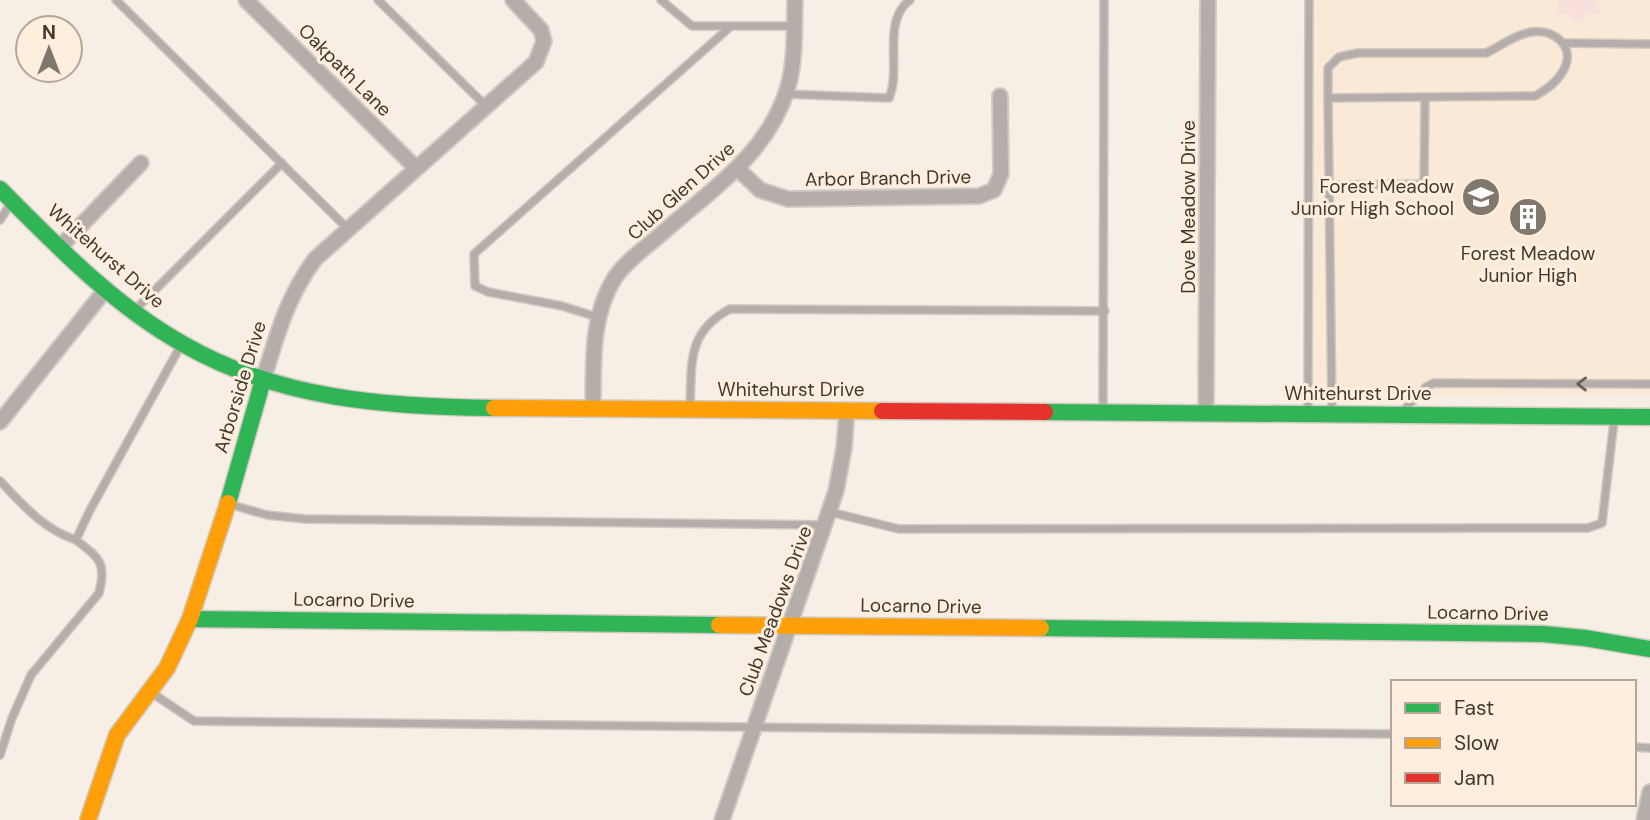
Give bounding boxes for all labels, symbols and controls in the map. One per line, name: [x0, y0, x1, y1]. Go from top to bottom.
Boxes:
north arrow: [14, 14, 84, 84]
street label: Oakpath Lane: [293, 18, 397, 122]
text: N: [42, 20, 56, 45]
street label: Dove Meadow Drive: [1176, 120, 1201, 294]
street label: Club Glen Drive: [622, 136, 740, 246]
street label: Arbor Branch Drive: [805, 164, 971, 192]
place label: Forest Meadow Junior High School: [1291, 174, 1454, 221]
school or university icon: Forest Meadow Junior High School: [1460, 176, 1502, 218]
building icon: Forest Meadow Junior High: [1507, 196, 1549, 238]
street label: Whitehurst Drive: [42, 198, 170, 314]
place label: Forest Meadow Junior High: [1461, 241, 1596, 288]
street label: Arborside Drive: [208, 318, 272, 456]
one-way arrow: [1576, 376, 1587, 391]
street label: Whitehurst Drive: [717, 377, 865, 402]
street label: Whitehurst Drive: [1284, 381, 1432, 406]
street label: Club Meadows Drive: [733, 522, 817, 700]
street label: Locarno Drive: [293, 586, 415, 614]
street label: Locarno Drive: [860, 592, 982, 620]
street label: Locarno Drive: [1427, 599, 1549, 627]
legend: [1391, 680, 1636, 806]
text: Fast: [1454, 694, 1494, 722]
text: Slow: [1454, 729, 1499, 757]
text: Jam: [1454, 764, 1495, 792]

